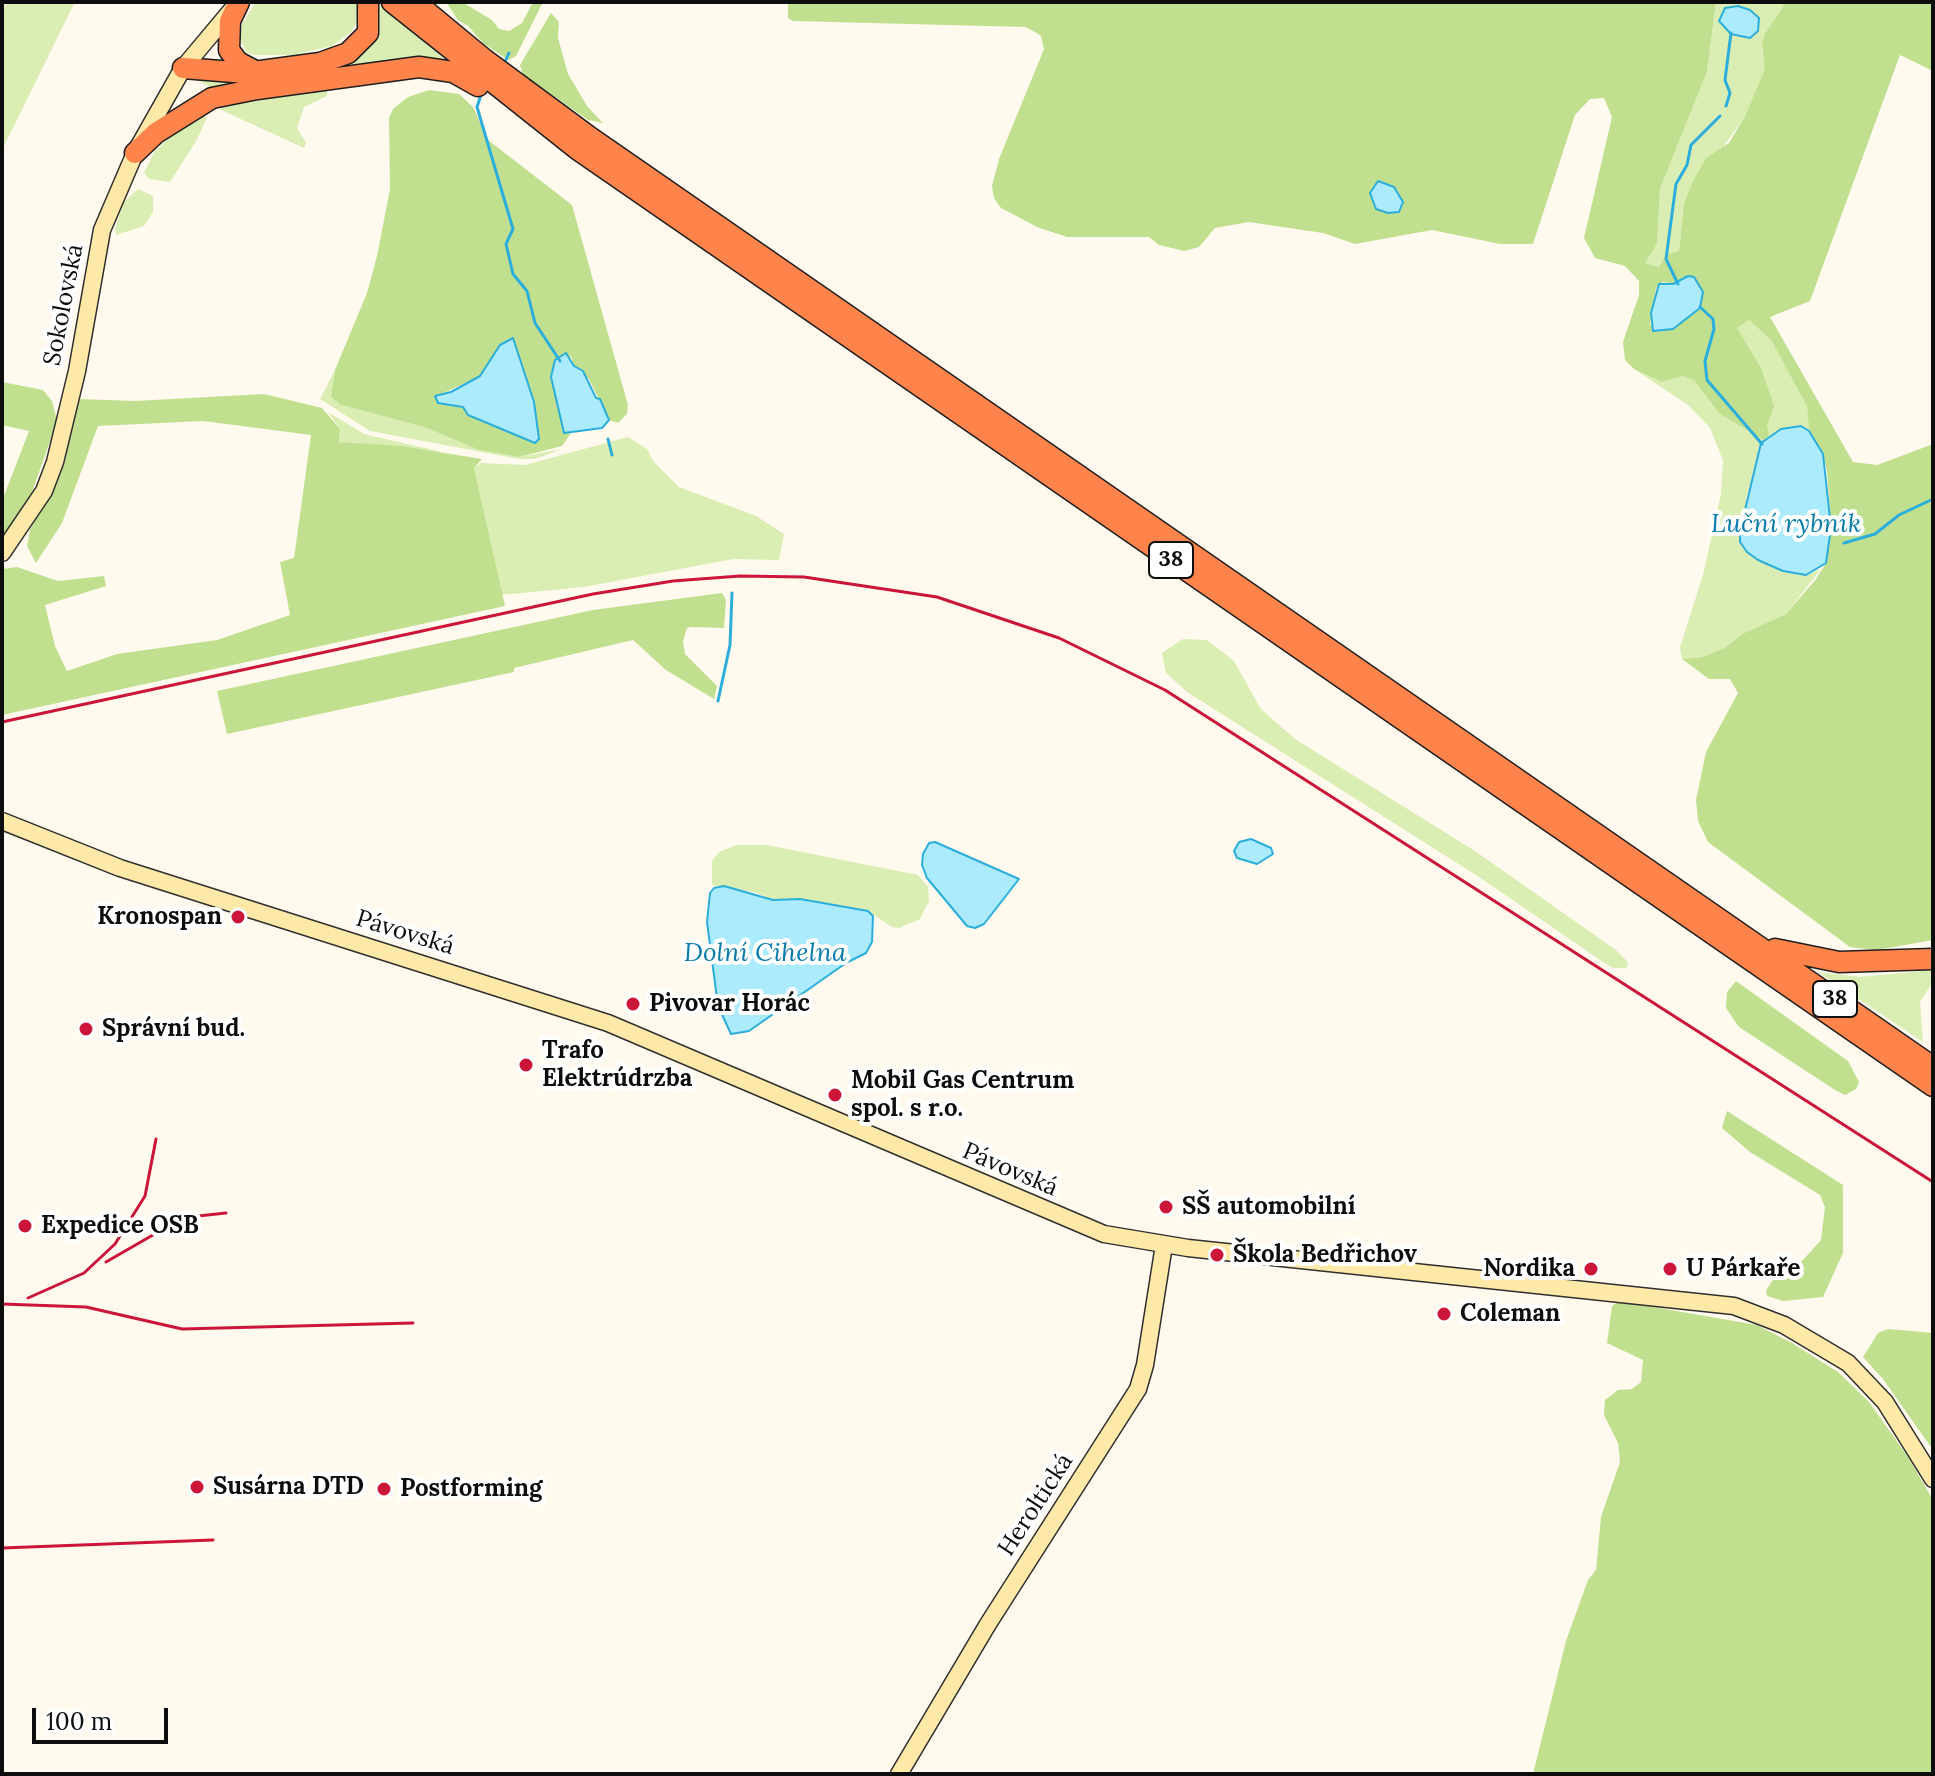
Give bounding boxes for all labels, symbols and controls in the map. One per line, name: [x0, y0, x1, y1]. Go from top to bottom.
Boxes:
street label: Sokolovská: [38, 242, 90, 368]
water label: Luční rybník: [1711, 509, 1861, 541]
road number: 38: [1149, 542, 1193, 578]
place label: Kronospan: [97, 903, 222, 931]
street label: Pávovská: [353, 904, 457, 962]
marker: Kronospan: [229, 908, 247, 926]
water label: Dolní Cihelna: [684, 938, 846, 970]
road number: 38: [1813, 981, 1857, 1017]
place label: Pivovar Horác: [649, 990, 810, 1018]
marker: Pivovar Horác: [624, 995, 642, 1013]
place label: Správní bud.: [102, 1015, 245, 1043]
marker: Správní bud.: [77, 1020, 95, 1038]
place label: Trafo Elektrúdrzba: [542, 1037, 692, 1093]
marker: Trafo Elektrúdrzba: [517, 1056, 535, 1074]
place label: Mobil Gas Centrum spol. s r.o.: [851, 1067, 1074, 1123]
marker: Mobil Gas Centrum spol. s r.o.: [826, 1086, 844, 1104]
street label: Pávovská: [958, 1137, 1062, 1203]
place label: SŠ automobilní: [1182, 1193, 1356, 1221]
marker: SŠ automobilní: [1157, 1198, 1175, 1216]
place label: Expedice OSB: [41, 1212, 199, 1240]
marker: Expedice OSB: [16, 1217, 34, 1235]
place label: Škola Bedřichov: [1233, 1241, 1417, 1269]
marker: Škola Bedřichov: [1208, 1246, 1226, 1264]
place label: Nordika: [1483, 1255, 1575, 1283]
place label: U Párkaře: [1686, 1255, 1801, 1283]
marker: Nordika: [1582, 1260, 1600, 1278]
marker: U Párkaře: [1661, 1260, 1679, 1278]
place label: Coleman: [1460, 1300, 1560, 1328]
marker: Coleman: [1435, 1305, 1453, 1323]
street label: Heroltická: [992, 1448, 1080, 1562]
place label: Susárna DTD: [213, 1473, 364, 1501]
place label: Postforming: [400, 1475, 542, 1503]
marker: Susárna DTD: [188, 1478, 206, 1496]
marker: Postforming: [375, 1480, 393, 1498]
scale bar: [36, 1692, 172, 1742]
text: 100 m: [46, 1706, 112, 1737]

